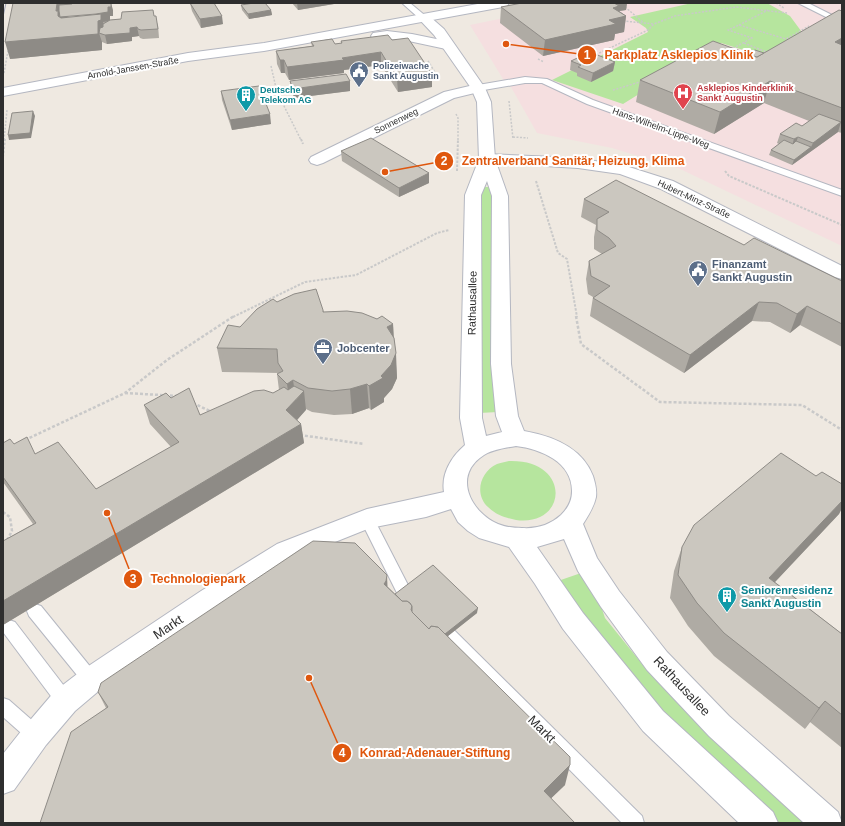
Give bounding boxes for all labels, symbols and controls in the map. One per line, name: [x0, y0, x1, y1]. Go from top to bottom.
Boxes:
callout: Parkplatz Asklepios Klinik: [577, 43, 762, 67]
text: 1: [584, 48, 591, 62]
text: Parkplatz Asklepios Klinik: [605, 48, 754, 62]
street label: Arnold-Janssen-Straße: [87, 55, 179, 81]
public building icon: Polizeiwache Sankt Augustin: [348, 60, 370, 88]
place label: Polizeiwache Sankt Augustin: [373, 61, 439, 81]
hospital icon: Asklepios Kinderklinik Sankt Augustin: [672, 82, 694, 110]
place label: Asklepios Kinderklinik Sankt Augustin: [697, 83, 795, 103]
building icon: Deutsche Telekom AG: [235, 84, 257, 112]
place label: Deutsche Telekom AG: [260, 85, 312, 105]
street label: Sonnenweg: [372, 106, 420, 136]
street label: Hans-Wilhelm-Lippe-Weg: [611, 106, 711, 150]
callout: Zentralverband Sanitär, Heizung, Klima: [434, 149, 693, 173]
text: 2: [441, 154, 448, 168]
text: Zentralverband Sanitär, Heizung, Klima: [462, 154, 685, 168]
street label: Hubert-Minz-Straße: [656, 178, 732, 220]
place label: Finanzamt Sankt Augustin: [712, 258, 793, 283]
public building icon: Finanzamt Sankt Augustin: [687, 259, 709, 287]
street label: Rathausallee: [465, 271, 479, 335]
office icon: Jobcenter: [312, 337, 334, 365]
place label: Jobcenter: [337, 342, 390, 354]
callout: Technologiepark: [123, 567, 254, 591]
text: 3: [130, 572, 137, 586]
text: Technologiepark: [150, 572, 246, 586]
place label: Seniorenresidenz Sankt Augustin: [741, 584, 833, 609]
building icon: Seniorenresidenz Sankt Augustin: [716, 585, 738, 613]
street label: Markt: [150, 611, 186, 642]
street label: Rathausallee: [651, 653, 713, 719]
street label: Markt: [525, 712, 559, 746]
callout: Konrad-Adenauer-Stiftung: [332, 741, 519, 765]
text: 4: [339, 746, 346, 760]
text: Konrad-Adenauer-Stiftung: [360, 746, 510, 760]

